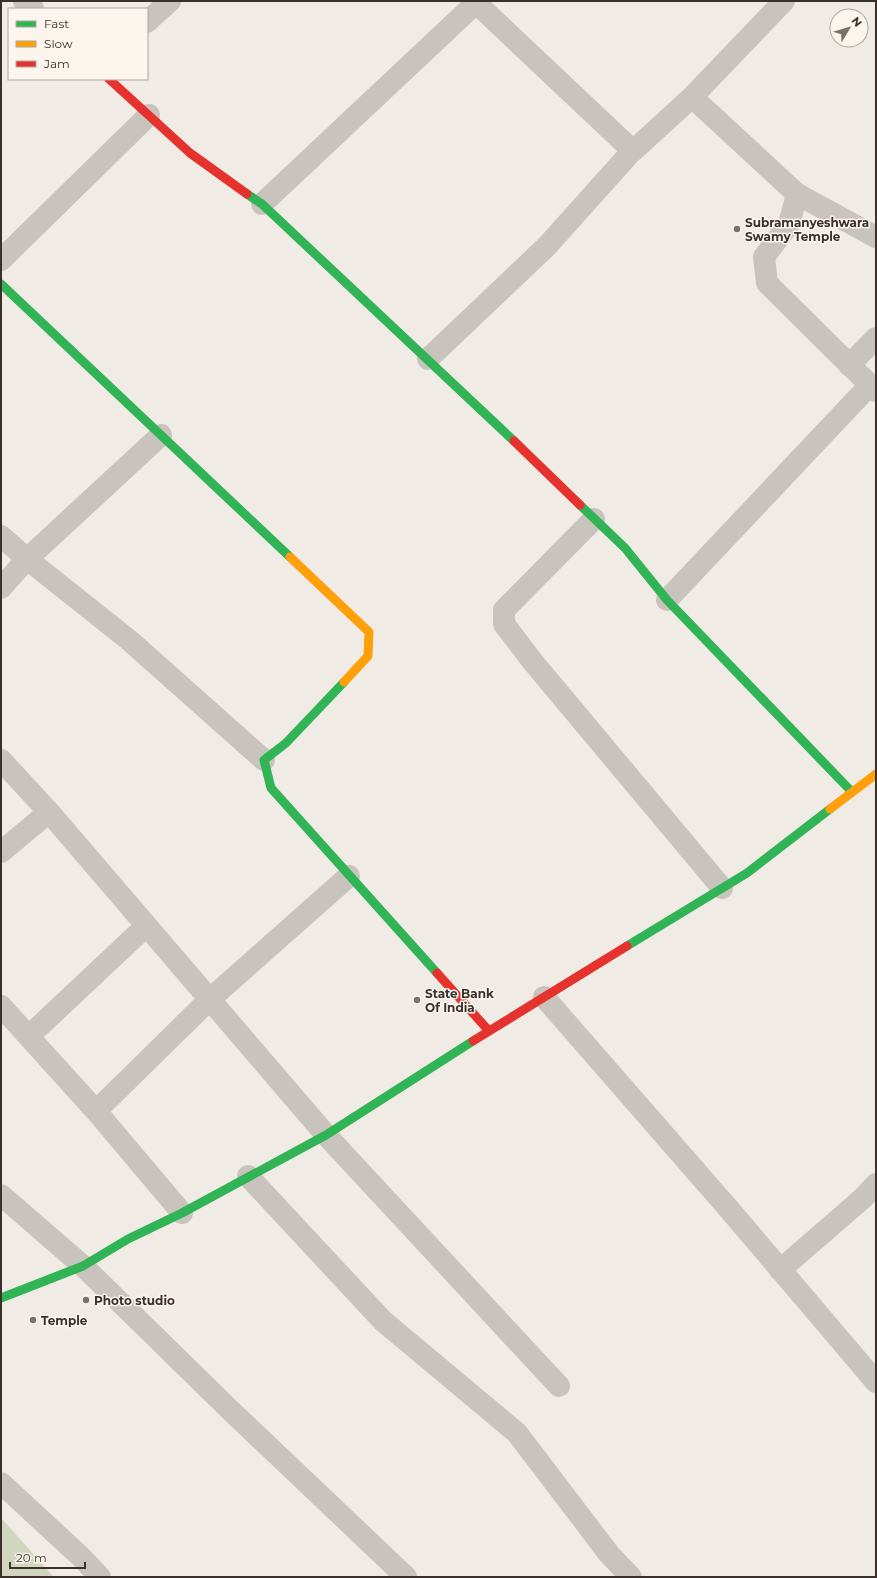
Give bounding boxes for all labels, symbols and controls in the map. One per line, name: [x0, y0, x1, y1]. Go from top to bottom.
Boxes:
legend: [8, 8, 148, 80]
north arrow: [829, 8, 869, 48]
text: N: [849, 14, 865, 30]
text: Fast: [44, 16, 69, 31]
text: Slow: [44, 36, 73, 51]
text: Jam: [43, 56, 70, 71]
place label: Subramanyeshwara Swamy Temple: [745, 215, 869, 244]
marker: Subramanyeshwara Swamy Temple: [732, 224, 742, 234]
place label: State Bank Of India: [425, 986, 494, 1015]
marker: State Bank Of India: [412, 995, 422, 1005]
place label: Photo studio: [94, 1293, 175, 1308]
marker: Photo studio: [81, 1295, 91, 1305]
place label: Temple: [41, 1313, 88, 1328]
marker: Temple: [28, 1315, 38, 1325]
scale bar: [10, 1544, 85, 1570]
text: 20 m: [16, 1550, 47, 1565]

